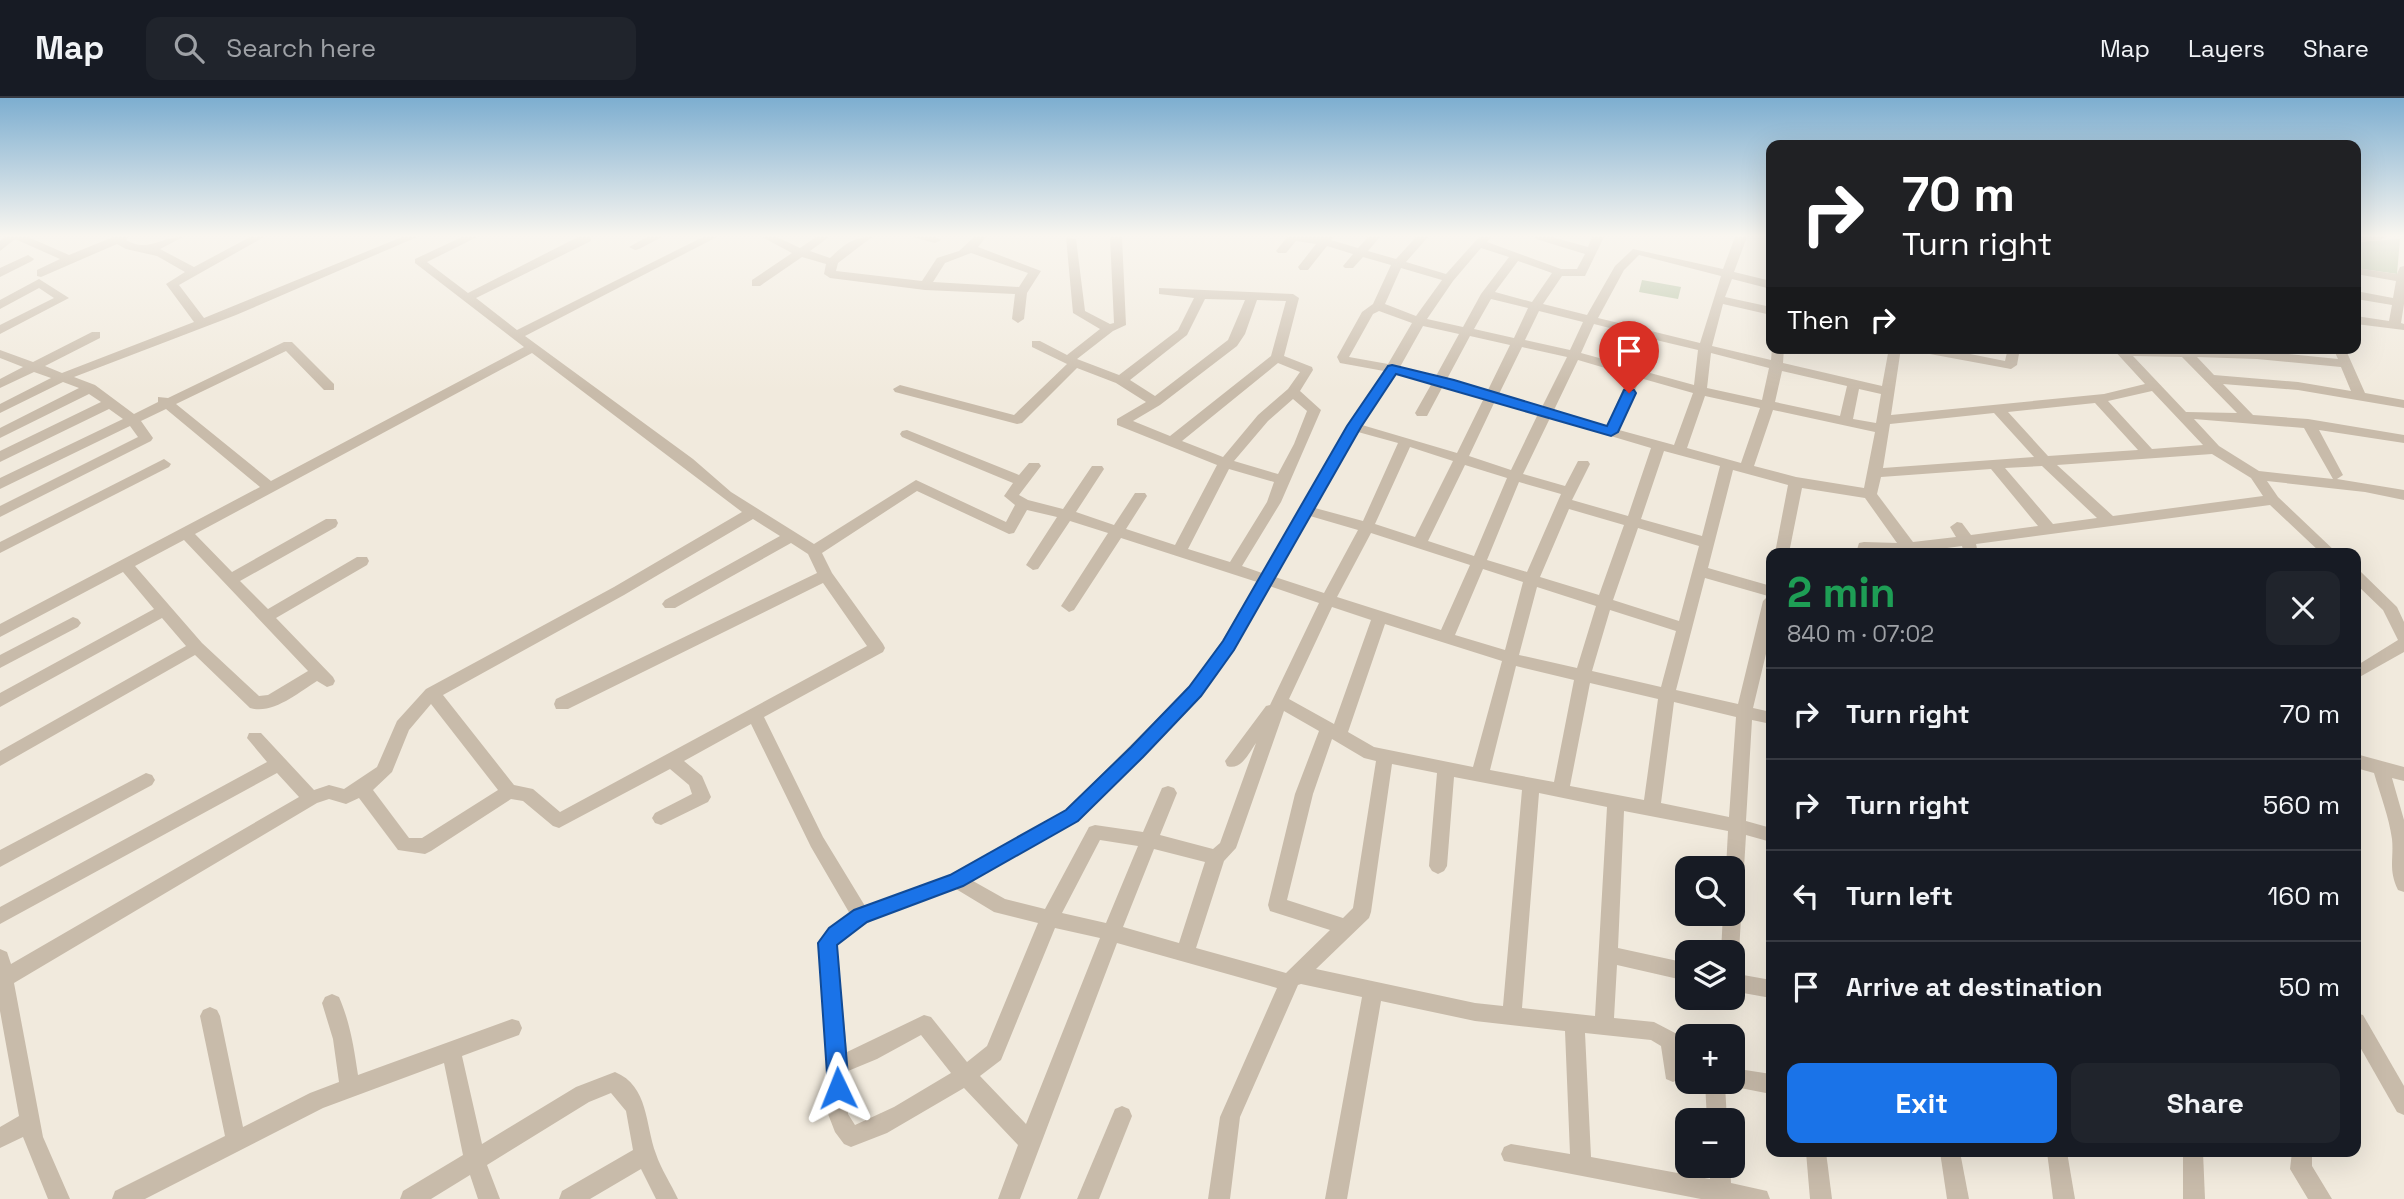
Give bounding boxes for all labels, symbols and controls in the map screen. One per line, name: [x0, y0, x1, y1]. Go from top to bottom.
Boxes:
search box: [146, 17, 636, 80]
text: Map: [35, 27, 104, 69]
icon: search: [170, 29, 208, 67]
text: Search here: [226, 31, 376, 65]
text: Map: [2100, 33, 2150, 64]
text: Layers: [2188, 33, 2265, 64]
text: Share: [2303, 33, 2369, 64]
text: 70 m: [1902, 163, 2015, 225]
icon: right: [1787, 168, 1878, 259]
text: Turn right: [1902, 224, 2052, 264]
icon: right: [1864, 301, 1902, 339]
text: Then: [1787, 303, 1850, 337]
pin: [1599, 321, 1659, 393]
icon: arrive: [1610, 332, 1648, 370]
text: 2 min: [1787, 566, 1896, 619]
button: close: [2266, 571, 2340, 645]
text: 840 m · 07:02: [1787, 619, 1934, 649]
icon: right: [1787, 695, 1825, 733]
text: Turn right: [1846, 697, 1970, 731]
text: 70 m: [2280, 697, 2340, 731]
icon: right: [1787, 786, 1825, 824]
text: Turn right: [1846, 788, 1970, 822]
text: 560 m: [2263, 788, 2340, 822]
map controls: [1675, 856, 1745, 1178]
button: search: [1675, 856, 1745, 926]
icon: left: [1787, 877, 1825, 915]
text: Turn left: [1846, 879, 1953, 913]
text: 160 m: [2268, 879, 2340, 913]
button: layers: [1675, 940, 1745, 1010]
icon: arrive: [1787, 968, 1825, 1006]
text: Arrive at destination: [1846, 970, 2103, 1004]
text: 50 m: [2279, 970, 2340, 1004]
button: +: [1675, 1024, 1745, 1094]
position arrow: [801, 1051, 875, 1125]
button: Exit: [1787, 1063, 2057, 1143]
button: Share: [2071, 1063, 2340, 1143]
button: −: [1675, 1108, 1745, 1178]

